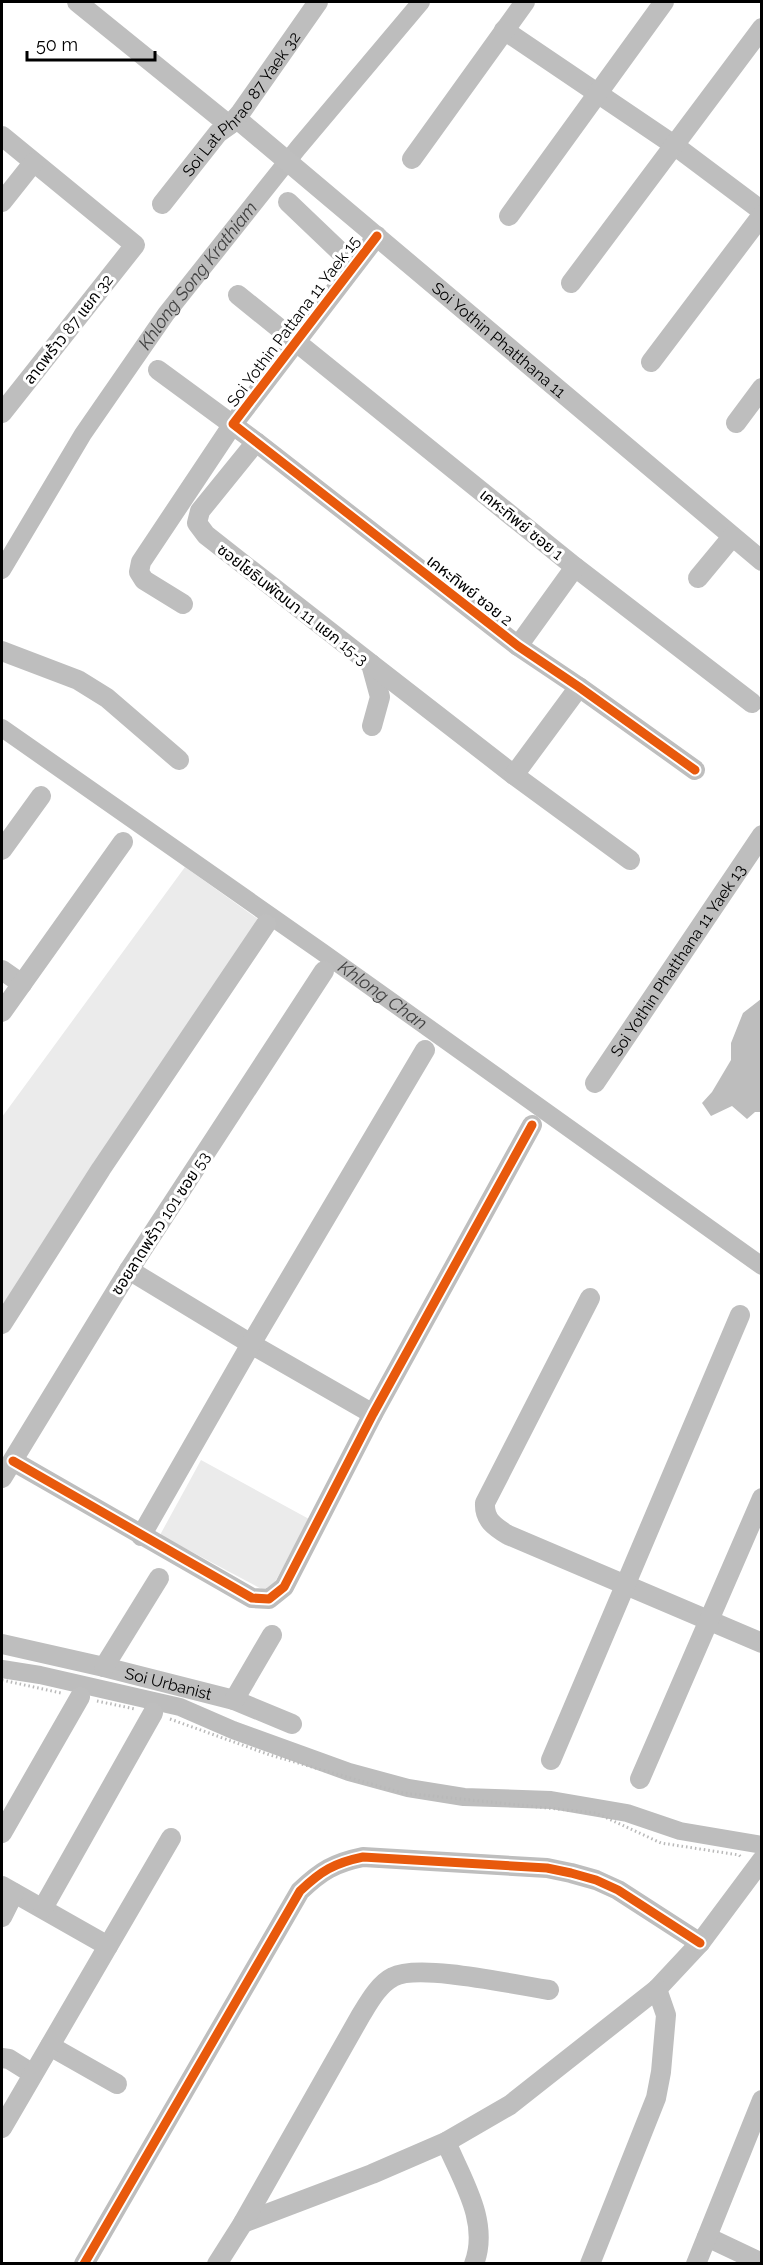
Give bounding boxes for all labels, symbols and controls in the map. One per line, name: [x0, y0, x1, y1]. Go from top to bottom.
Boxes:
scale bar: [27, 24, 154, 62]
street label: Soi Lat Phrao 87 Yaek 32: [179, 28, 304, 180]
text: 50 m: [36, 34, 78, 55]
water label: Khlong Song Krathiam: [134, 197, 261, 353]
street label: Soi Yothin Pattana 11 Yaek 15: [223, 232, 364, 410]
street label: ลาดพร้าว 87 แยก 32: [20, 271, 117, 388]
street label: Soi Yothin Phatthana 11: [428, 278, 570, 402]
street label: เคหะทิพย์ ซอย 1: [476, 485, 567, 564]
street label: ซอยโยธินพัฒนา 11 แยก 15-3: [214, 540, 372, 669]
street label: เคหะทิพย์ ซอย 2: [423, 551, 516, 630]
street label: Soi Yothin Phatthana 11 Yaek 13: [607, 861, 749, 1060]
water label: Khlong Chan: [334, 956, 431, 1034]
street label: ซอยลาดพร้าว 101 ซอย 53: [107, 1148, 214, 1298]
street label: Soi Urbanist: [123, 1664, 214, 1704]

